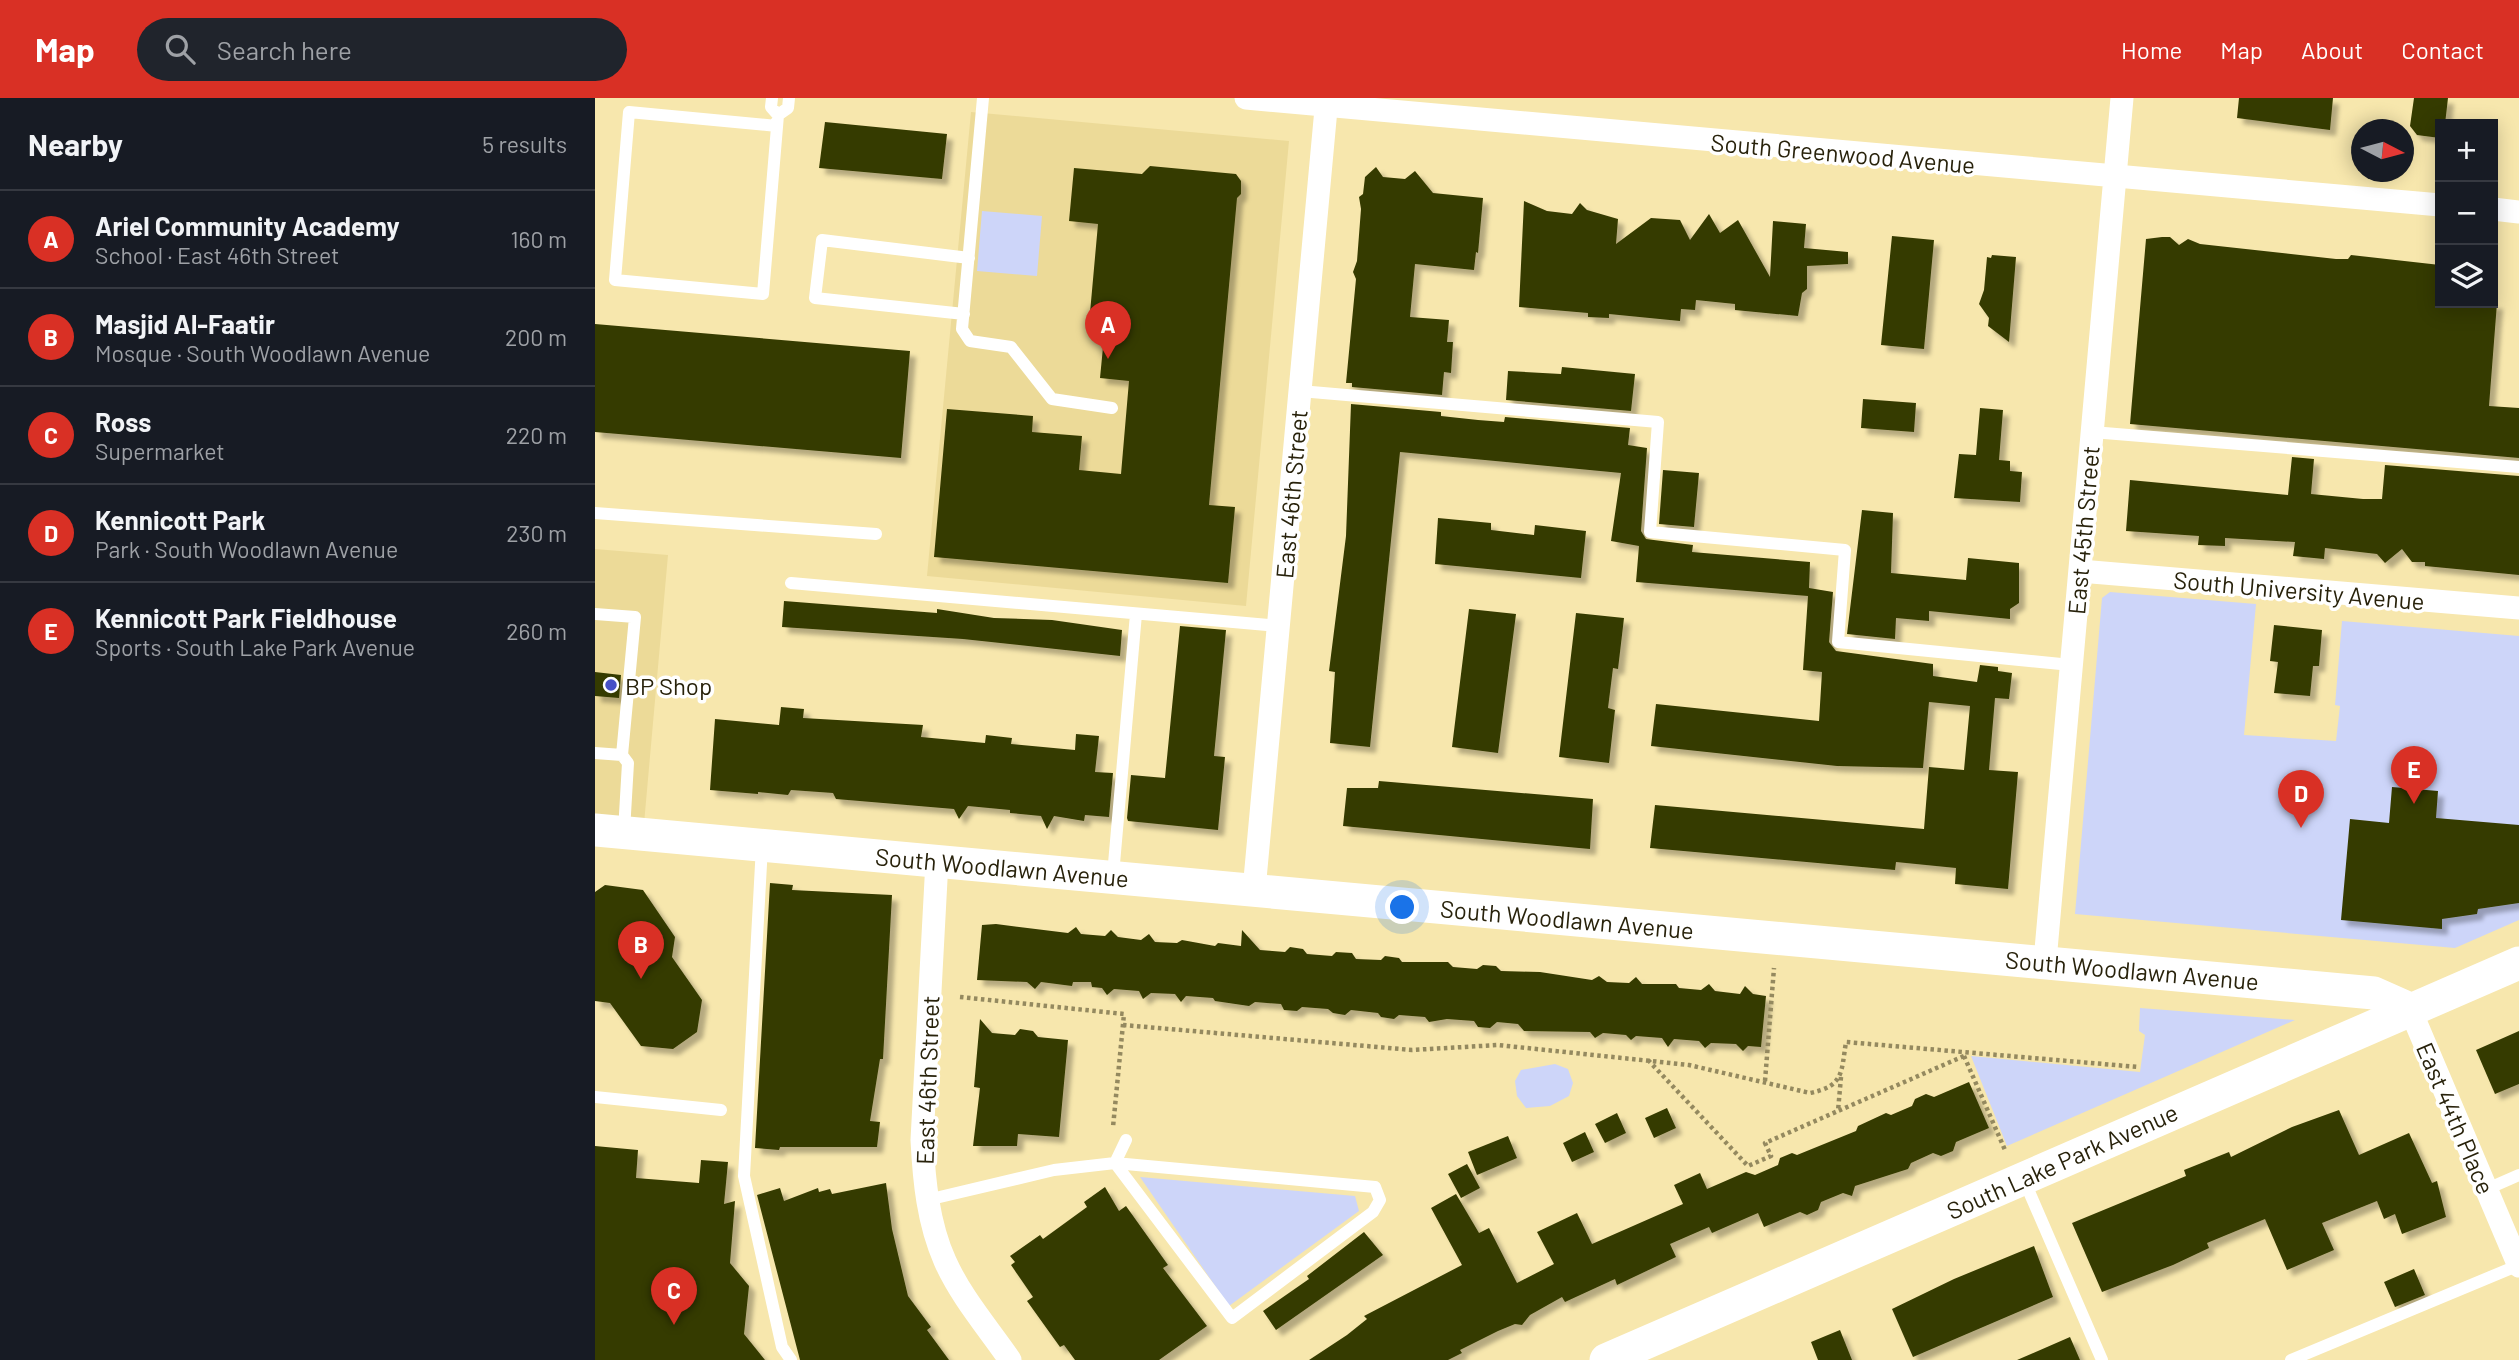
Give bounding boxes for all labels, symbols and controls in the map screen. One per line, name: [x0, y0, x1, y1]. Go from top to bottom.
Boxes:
search box: [137, 18, 627, 81]
text: Map: [35, 29, 95, 69]
icon: search: [161, 30, 199, 68]
text: Search here: [217, 34, 352, 65]
text: Home: [2121, 35, 2182, 64]
text: Map: [2220, 35, 2263, 64]
text: About: [2301, 35, 2363, 64]
text: Contact: [2401, 35, 2484, 64]
north arrow: [2351, 119, 2414, 182]
map controls: [2435, 119, 2498, 308]
button: +: [2435, 119, 2498, 182]
text: Nearby: [28, 126, 123, 162]
street label: South Greenwood Avenue: [1710, 127, 1976, 179]
text: 5 results: [482, 130, 567, 158]
button: −: [2435, 182, 2498, 245]
text: Ariel Community Academy: [95, 210, 400, 241]
text: A: [43, 225, 59, 253]
text: 160 m: [510, 225, 567, 253]
text: School · East 46th Street: [95, 241, 339, 269]
button: layers: [2435, 245, 2498, 308]
pin: A: [1085, 301, 1131, 359]
text: Masjid Al-Faatir: [95, 308, 275, 339]
text: B: [44, 323, 58, 351]
text: 200 m: [505, 323, 567, 351]
text: Mosque · South Woodlawn Avenue: [95, 339, 430, 367]
text: Ross: [95, 406, 151, 437]
street label: East 46th Street: [1269, 408, 1313, 580]
text: C: [44, 421, 58, 449]
text: 220 m: [506, 421, 567, 449]
text: Supermarket: [95, 437, 225, 465]
street label: East 45th Street: [2061, 444, 2105, 616]
text: Kennicott Park: [95, 504, 265, 535]
text: D: [44, 519, 58, 547]
text: 230 m: [506, 519, 567, 547]
text: Park · South Woodlawn Avenue: [95, 535, 398, 563]
street label: South University Avenue: [2172, 565, 2426, 615]
text: Kennicott Park Fieldhouse: [95, 602, 397, 633]
text: E: [44, 617, 58, 645]
text: 260 m: [506, 617, 567, 645]
text: Sports · South Lake Park Avenue: [95, 633, 415, 661]
place label: BP Shop: [625, 671, 712, 700]
marker: BP Shop: [603, 677, 619, 693]
pin: E: [2391, 746, 2437, 804]
pin: D: [2278, 770, 2324, 828]
street label: South Woodlawn Avenue: [874, 841, 1130, 893]
your location: [1385, 890, 1419, 924]
street label: South Woodlawn Avenue: [1439, 893, 1695, 945]
pin: B: [618, 921, 664, 979]
street label: South Woodlawn Avenue: [2004, 944, 2260, 996]
street label: East 46th Street: [910, 995, 944, 1165]
street label: East 44th Place: [2411, 1038, 2501, 1198]
street label: South Lake Park Avenue: [1942, 1097, 2182, 1225]
pin: C: [651, 1267, 697, 1325]

